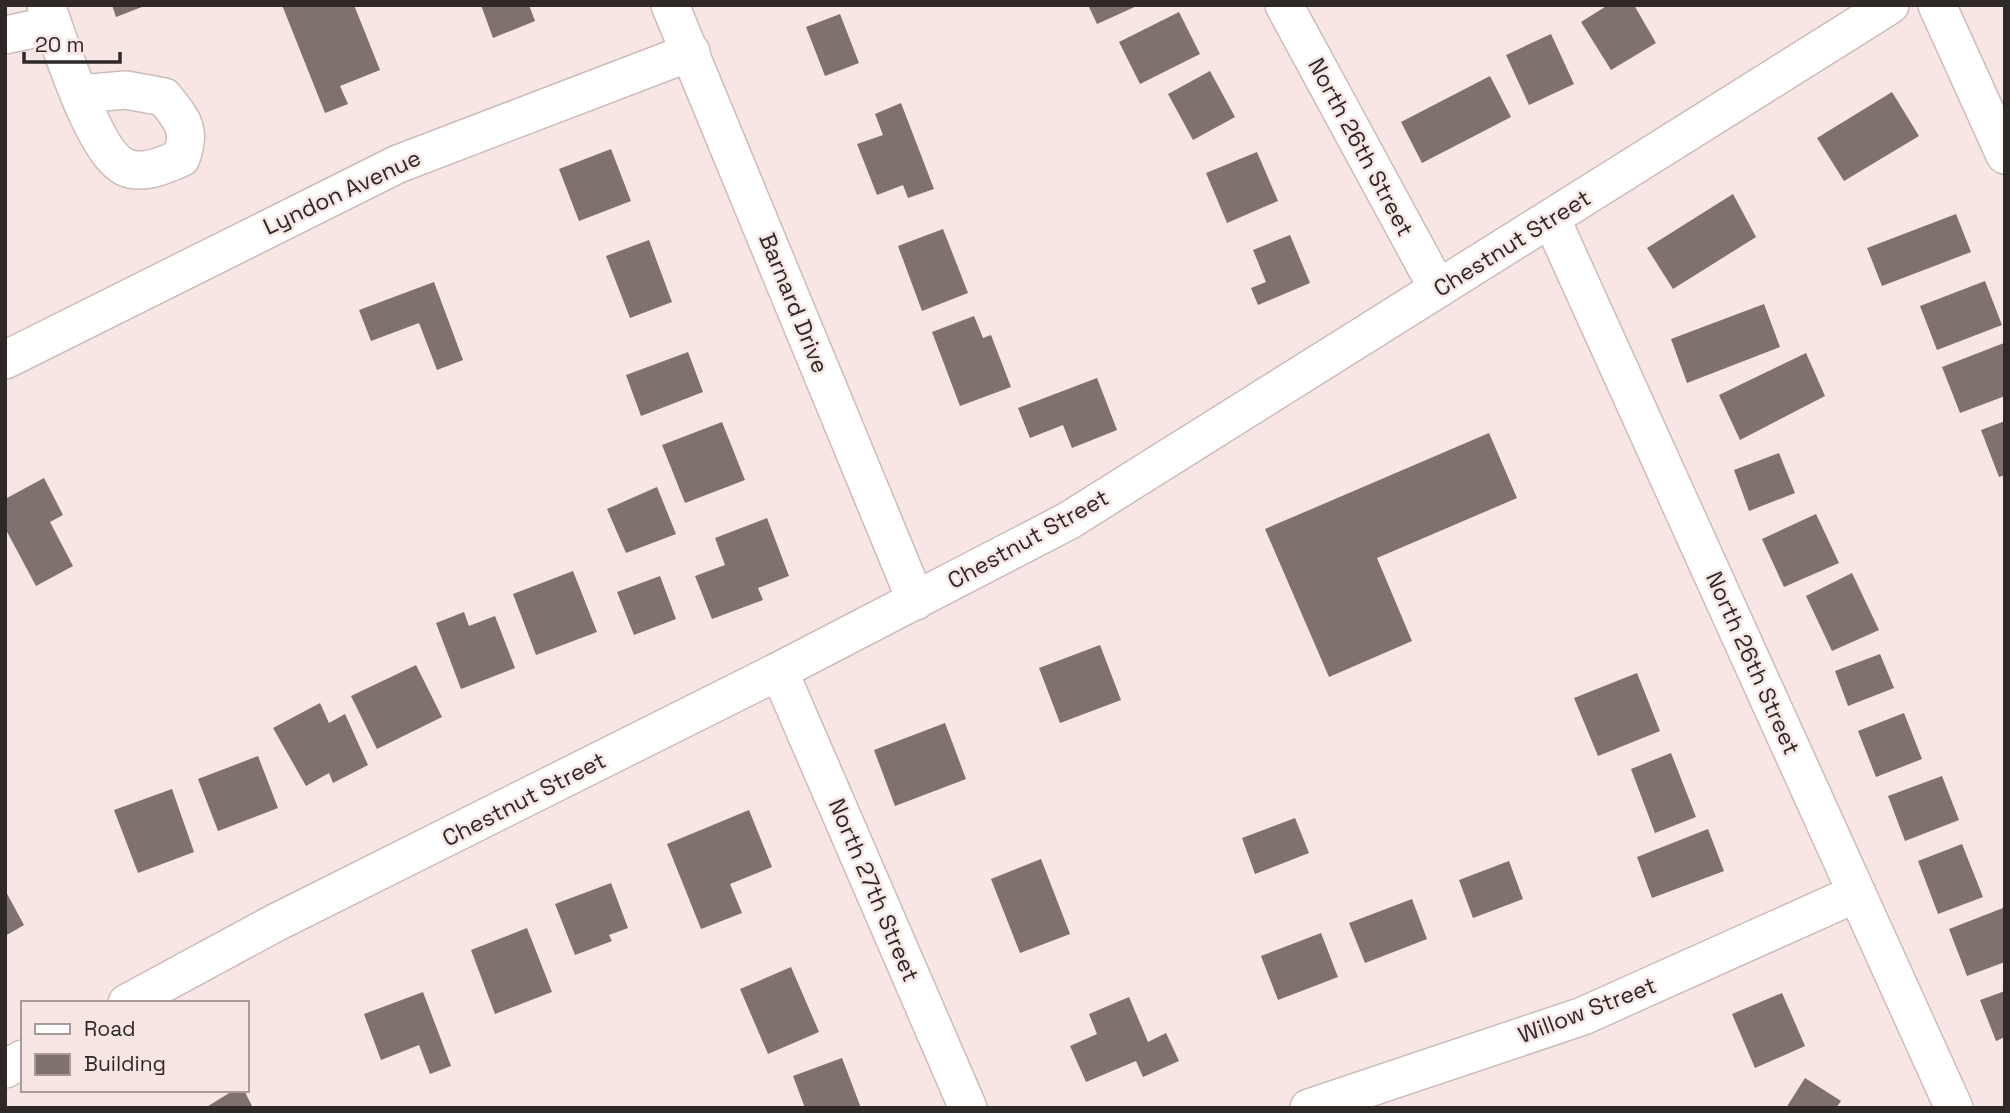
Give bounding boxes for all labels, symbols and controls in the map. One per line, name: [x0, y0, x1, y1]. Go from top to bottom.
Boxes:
scale bar: [24, 21, 121, 65]
text: 20 m: [35, 31, 85, 58]
street label: North 26th Street: [1301, 53, 1421, 241]
street label: Lyndon Avenue: [258, 142, 426, 242]
street label: Chestnut Street: [1428, 183, 1596, 303]
street label: Barnard Drive: [752, 229, 836, 377]
street label: Chestnut Street: [942, 482, 1114, 596]
street label: North 26th Street: [1699, 567, 1807, 759]
street label: Chestnut Street: [437, 745, 611, 853]
street label: North 27th Street: [822, 794, 926, 986]
street label: Willow Street: [1514, 970, 1660, 1050]
legend: [21, 1001, 248, 1092]
text: Road: [84, 1015, 136, 1042]
text: Building: [84, 1050, 166, 1077]

